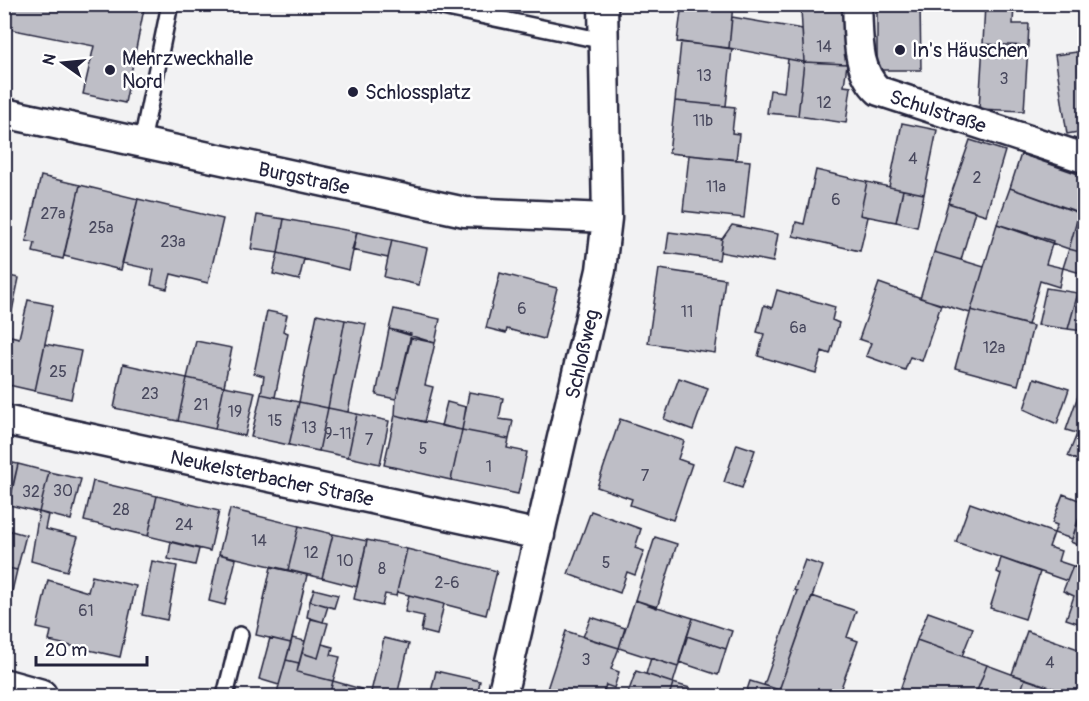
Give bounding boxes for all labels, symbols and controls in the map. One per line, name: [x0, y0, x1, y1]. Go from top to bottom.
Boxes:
north arrow: [33, 33, 93, 93]
house number: 14: [816, 37, 832, 57]
place label: In's Häuschen: [912, 38, 1028, 63]
marker: In's Häuschen: [893, 43, 907, 57]
place label: Mehrzweckhalle Nord: [122, 46, 253, 94]
text: N: [38, 51, 61, 67]
marker: Mehrzweckhalle Nord: [103, 63, 117, 77]
house number: 13: [696, 66, 712, 86]
house number: 3: [1000, 69, 1009, 89]
place label: Schlossplatz: [365, 80, 471, 105]
street label: Schulstraße: [886, 84, 989, 139]
marker: Schlossplatz: [346, 85, 360, 99]
house number: 12: [816, 93, 832, 113]
house number: 11b: [693, 111, 713, 131]
house number: 4: [908, 149, 918, 169]
street label: Burgstraße: [256, 157, 352, 200]
house number: 2: [973, 168, 982, 188]
house number: 11a: [706, 177, 726, 197]
house number: 6: [831, 190, 841, 210]
house number: 27a: [41, 204, 65, 224]
house number: 25a: [88, 218, 114, 238]
house number: 23a: [161, 232, 185, 252]
house number: 6: [517, 299, 527, 319]
house number: 11: [681, 302, 693, 322]
street label: Schloßweg: [560, 307, 605, 401]
house number: 6a: [790, 318, 806, 338]
house number: 12a: [983, 338, 1005, 358]
house number: 25: [49, 362, 67, 382]
house number: 23: [141, 384, 159, 404]
house number: 21: [193, 395, 209, 415]
house number: 19: [228, 402, 242, 422]
house number: 15: [268, 411, 282, 431]
house number: 13: [301, 418, 317, 438]
house number: 9-11: [324, 424, 352, 444]
house number: 7: [365, 430, 374, 450]
house number: 5: [419, 439, 427, 459]
street label: Neukelsterbacher Straße: [168, 445, 376, 512]
house number: 1: [486, 457, 492, 477]
house number: 7: [641, 466, 650, 486]
house number: 30: [53, 481, 73, 501]
house number: 32: [22, 482, 40, 502]
house number: 28: [112, 500, 130, 520]
house number: 24: [175, 515, 193, 535]
house number: 14: [251, 531, 267, 551]
house number: 12: [303, 543, 319, 563]
house number: 10: [336, 551, 354, 571]
house number: 5: [602, 553, 610, 573]
house number: 8: [378, 559, 386, 579]
house number: 2-6: [434, 573, 460, 593]
house number: 61: [78, 601, 94, 621]
scale bar: [36, 629, 147, 667]
text: 20 m: [45, 639, 87, 662]
house number: 3: [582, 650, 591, 670]
house number: 4: [1045, 653, 1055, 673]

